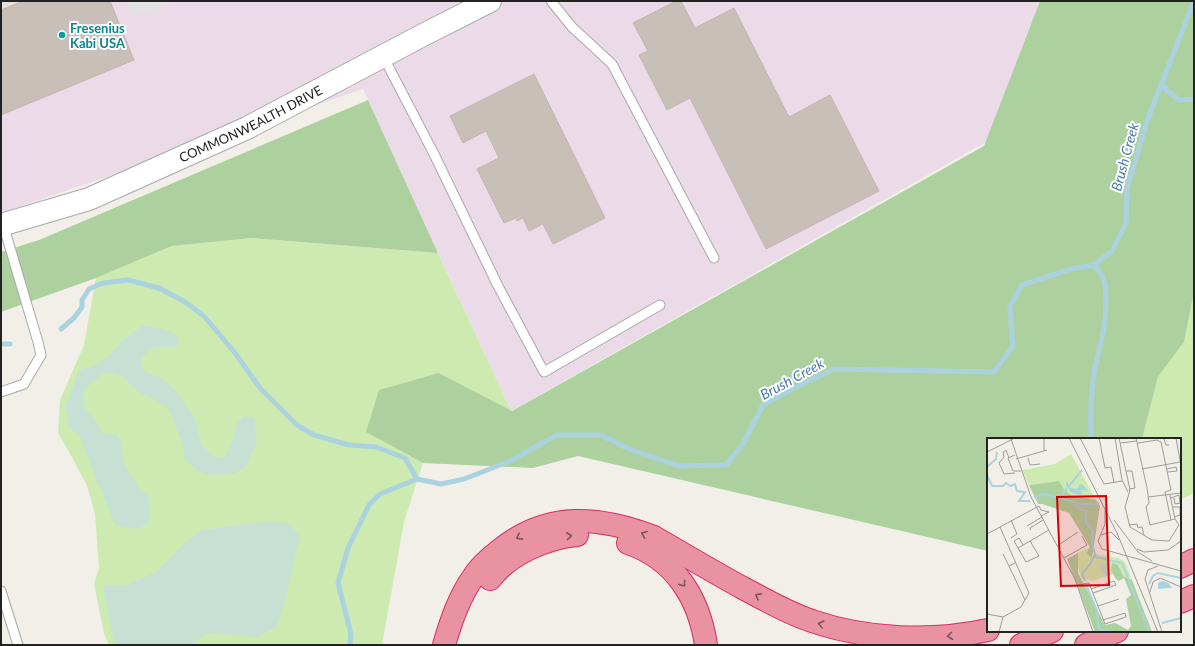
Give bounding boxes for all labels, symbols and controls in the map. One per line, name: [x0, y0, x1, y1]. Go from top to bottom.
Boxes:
place label: Fresenius Kabi USA: [70, 20, 126, 51]
marker: Fresenius Kabi USA: [57, 30, 67, 40]
street label: COMMONWEALTH DRIVE: [176, 82, 325, 166]
water label: Brush Creek: [1107, 121, 1142, 193]
water label: Brush Creek: [757, 354, 827, 403]
inset map: [987, 438, 1181, 632]
one-way arrow: [641, 530, 648, 538]
one-way arrow: [516, 532, 523, 540]
one-way arrow: [566, 532, 572, 541]
one-way arrow: [678, 579, 685, 586]
one-way arrow: [755, 594, 762, 601]
one-way arrow: [818, 620, 824, 628]
one-way arrow: [946, 631, 953, 640]

